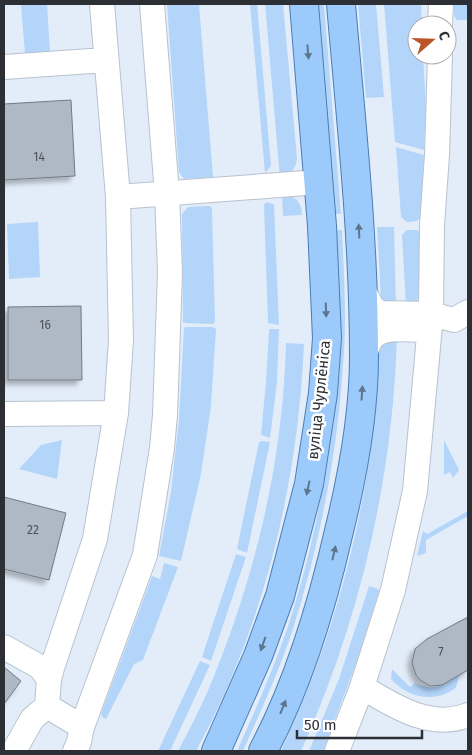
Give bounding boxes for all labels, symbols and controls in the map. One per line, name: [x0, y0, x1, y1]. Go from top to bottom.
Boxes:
north arrow: [407, 15, 457, 65]
text: С: [434, 29, 453, 42]
one-way arrow: [304, 45, 312, 61]
house number: 14: [33, 150, 45, 164]
one-way arrow: [355, 222, 363, 238]
one-way arrow: [322, 302, 330, 318]
house number: 16: [39, 318, 51, 332]
street label: вуліца Чурлёніса: [304, 340, 334, 460]
one-way arrow: [358, 385, 366, 401]
one-way arrow: [304, 481, 312, 496]
house number: 22: [27, 523, 39, 537]
one-way arrow: [330, 545, 338, 560]
one-way arrow: [259, 637, 267, 652]
house number: 7: [438, 645, 444, 659]
one-way arrow: [279, 699, 287, 714]
scale bar: [297, 708, 422, 740]
text: 50 m: [304, 716, 337, 734]

